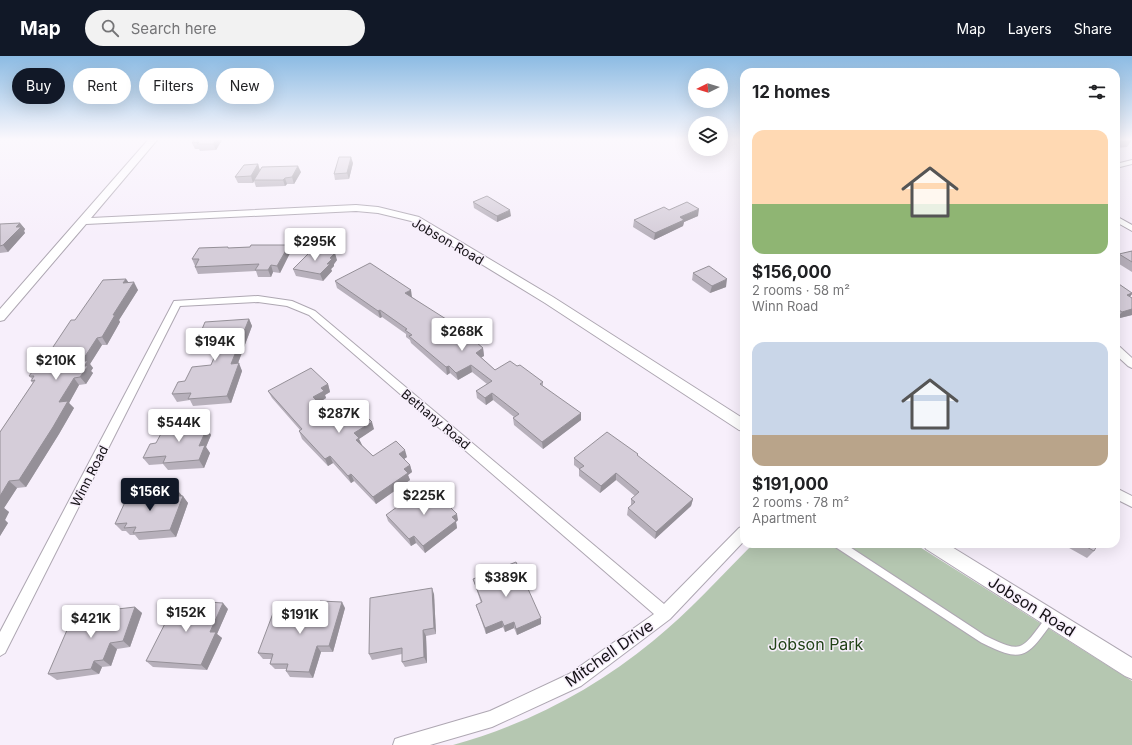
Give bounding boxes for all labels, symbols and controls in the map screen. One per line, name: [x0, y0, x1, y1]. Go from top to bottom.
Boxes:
search box: [85, 10, 365, 46]
text: Map: [20, 17, 61, 40]
icon: search: [99, 17, 121, 39]
text: Search here: [131, 19, 216, 38]
text: Map: [957, 20, 986, 37]
text: Layers: [1008, 20, 1052, 37]
text: Share: [1074, 20, 1112, 37]
chip: Buy: [12, 68, 65, 104]
chip: Rent: [73, 68, 131, 104]
chip: Filters: [139, 68, 208, 104]
chip: New: [216, 68, 274, 104]
north arrow: [688, 68, 728, 108]
map controls: [688, 68, 728, 156]
icon: filters: [1086, 81, 1108, 103]
text: 12 homes: [752, 82, 830, 102]
button: layers: [688, 116, 728, 156]
icon: home: [894, 156, 966, 228]
street label: Jobson Road: [409, 214, 487, 268]
pin: $295K: [287, 228, 343, 262]
text: $295K: [294, 233, 336, 249]
text: $156,000: [752, 262, 831, 282]
text: 2 rooms · 58 m²: [752, 282, 850, 298]
text: Winn Road: [752, 298, 818, 314]
pin: $268K: [434, 318, 490, 352]
text: $268K: [441, 323, 483, 339]
pin: $194K: [187, 328, 243, 362]
text: $194K: [195, 333, 235, 349]
pin: $210K: [28, 347, 84, 381]
text: $210K: [36, 352, 76, 368]
icon: home: [894, 368, 966, 440]
street label: Bethany Road: [398, 386, 474, 452]
pin: $287K: [311, 400, 367, 434]
text: $287K: [318, 405, 360, 421]
pin: $544K: [151, 409, 207, 443]
text: $544K: [157, 414, 201, 430]
street label: Winn Road: [67, 443, 111, 509]
text: $191,000: [752, 474, 828, 494]
pin: $156K: [122, 478, 178, 512]
pin: $225K: [396, 482, 452, 516]
text: $156K: [130, 483, 170, 499]
text: $225K: [403, 487, 445, 503]
text: 2 rooms · 78 m²: [752, 494, 849, 510]
text: Apartment: [752, 510, 817, 526]
pin: $389K: [478, 564, 534, 598]
text: $389K: [484, 569, 528, 585]
street label: Jobson Road: [985, 571, 1079, 641]
pin: $152K: [158, 599, 214, 633]
pin: $191K: [272, 601, 328, 635]
text: $152K: [166, 604, 206, 620]
pin: $421K: [63, 605, 119, 639]
text: $191K: [281, 606, 319, 622]
text: $421K: [71, 610, 111, 626]
street label: Mitchell Drive: [561, 615, 657, 691]
park label: Jobson Park: [769, 634, 864, 654]

